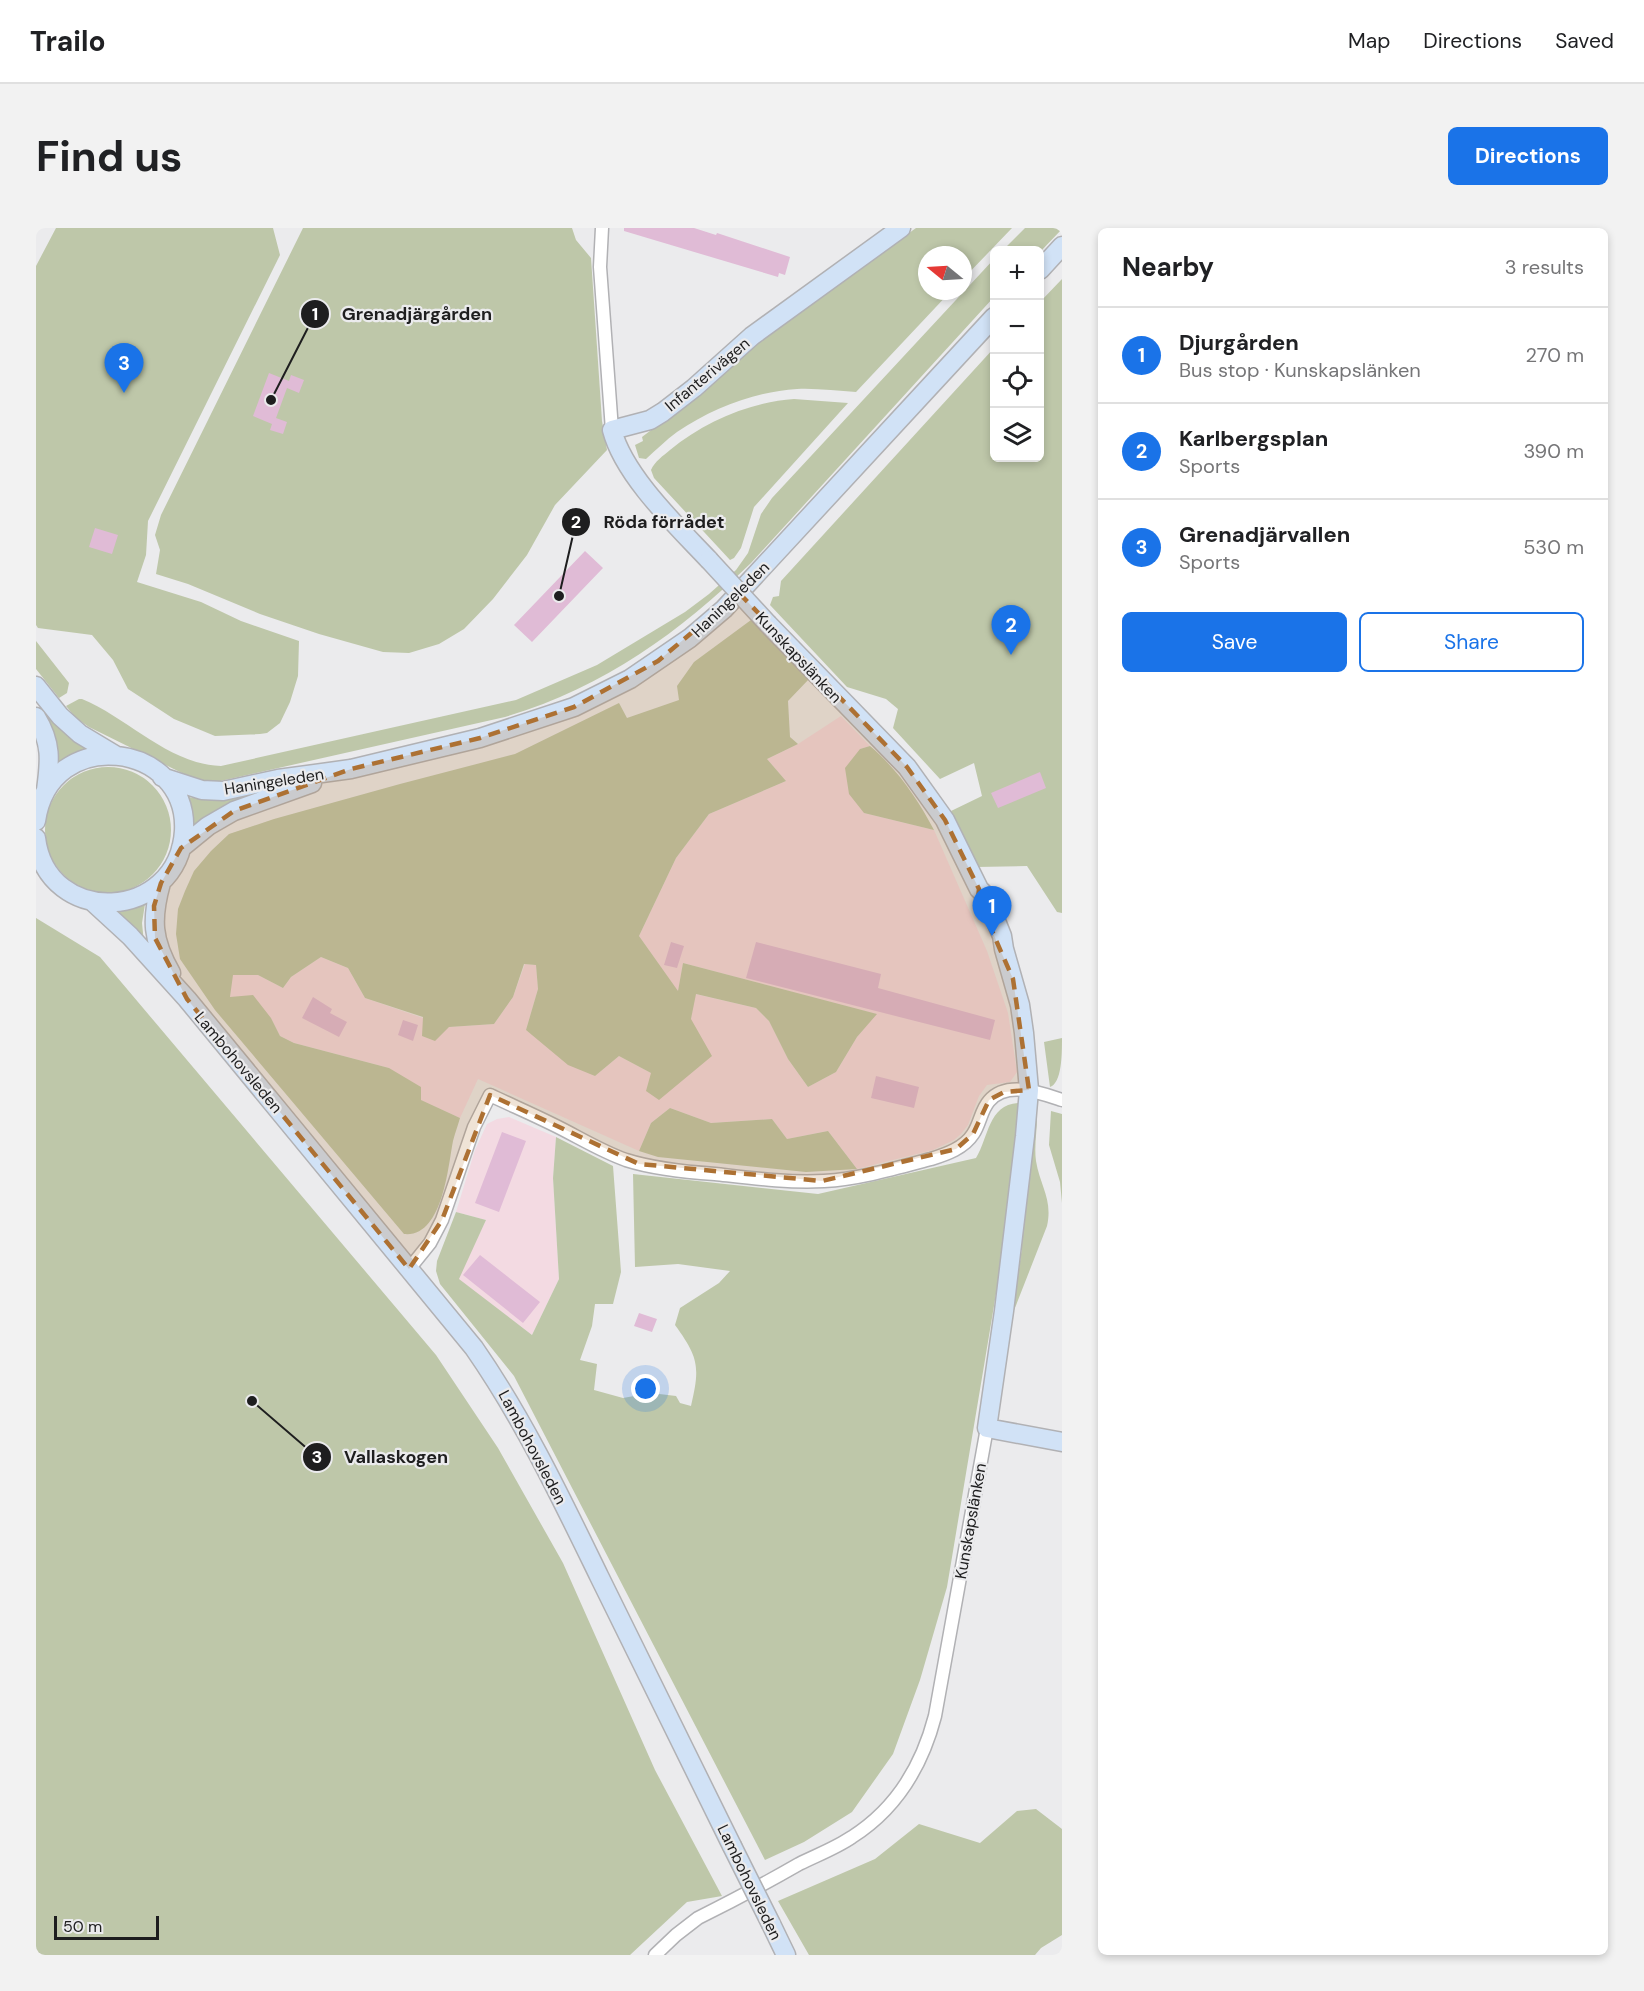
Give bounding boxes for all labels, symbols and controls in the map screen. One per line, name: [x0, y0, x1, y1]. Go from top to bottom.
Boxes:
text: Trailo: [30, 23, 106, 60]
text: Map: [1348, 27, 1390, 55]
text: Directions: [1423, 27, 1522, 55]
text: Saved: [1555, 27, 1614, 55]
button: Directions: [1448, 127, 1608, 185]
text: Find us: [36, 129, 182, 184]
north arrow: [918, 246, 972, 300]
map controls: [990, 246, 1044, 462]
button: +: [990, 246, 1044, 300]
text: Nearby: [1122, 250, 1214, 284]
text: 3 results: [1505, 254, 1584, 280]
callout: Grenadjärgården: [300, 296, 504, 332]
button: −: [990, 300, 1044, 354]
text: 1: [312, 302, 318, 326]
text: Grenadjärgården: [342, 302, 492, 326]
text: Djurgården: [1179, 328, 1299, 357]
street label: Infanterivägen: [661, 333, 754, 416]
text: 1: [1138, 342, 1145, 368]
text: 270 m: [1526, 342, 1584, 368]
pin: 3: [104, 344, 143, 393]
button: locate: [990, 354, 1044, 408]
text: Bus stop · Kunskapslänken: [1179, 357, 1421, 383]
button: layers: [990, 408, 1044, 462]
text: Karlbergsplan: [1179, 424, 1328, 453]
text: 2: [1136, 438, 1147, 464]
text: 390 m: [1523, 438, 1584, 464]
text: Sports: [1179, 453, 1240, 479]
callout: Röda förrådet: [561, 504, 736, 540]
text: 2: [571, 510, 581, 534]
text: Röda förrådet: [603, 510, 725, 534]
text: Grenadjärvallen: [1179, 520, 1350, 549]
text: 3: [1135, 534, 1148, 560]
text: 530 m: [1523, 534, 1584, 560]
text: Sports: [1179, 549, 1240, 575]
street label: Haningeleden: [687, 557, 774, 642]
pin: 2: [992, 606, 1030, 655]
street label: Kunskapslänken: [751, 607, 846, 707]
button: Save: [1122, 612, 1347, 672]
button: Share: [1359, 612, 1584, 672]
street label: Haningeleden: [223, 763, 325, 800]
pin: 1: [972, 886, 1012, 936]
street label: Lambohovsleden: [190, 1007, 287, 1117]
your location: [631, 1374, 660, 1403]
street label: Lambohovsleden: [494, 1387, 571, 1508]
callout: Vallaskogen: [302, 1439, 460, 1475]
text: 3: [312, 1445, 322, 1469]
text: Vallaskogen: [344, 1445, 448, 1469]
street label: Kunskapslänken: [950, 1461, 991, 1581]
street label: Lambohovsleden: [712, 1821, 787, 1944]
scale bar: [54, 1913, 159, 1940]
text: 50 m: [63, 1916, 102, 1937]

